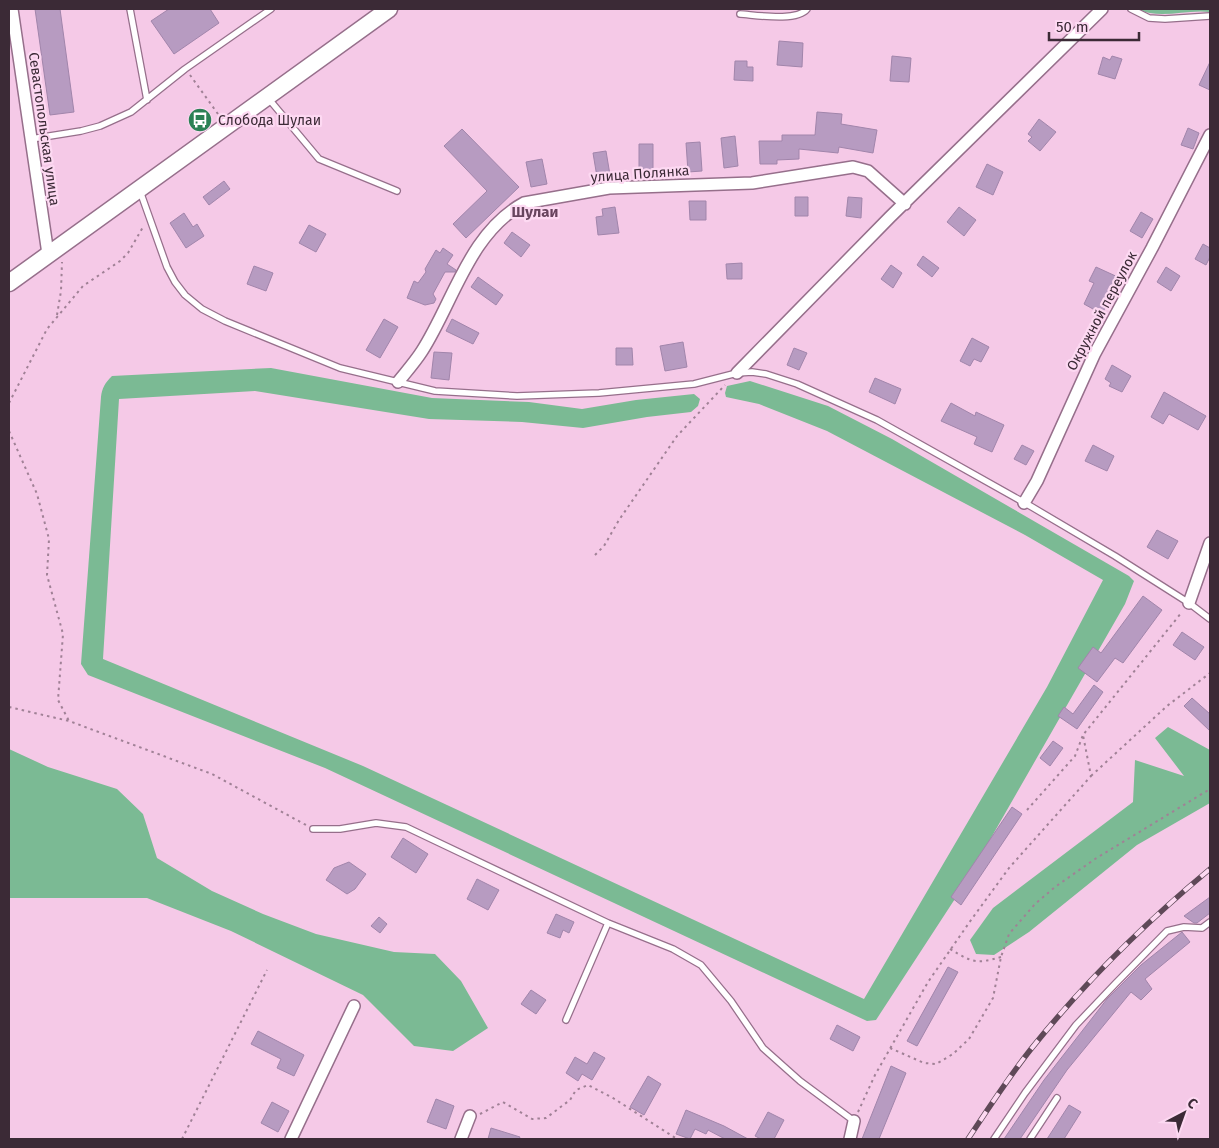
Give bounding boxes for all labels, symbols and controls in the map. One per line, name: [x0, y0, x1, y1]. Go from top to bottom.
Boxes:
scale bar: [1049, 10, 1139, 42]
text: 50 m: [1056, 18, 1089, 36]
street label: Севастопольская улица: [25, 51, 63, 207]
bus stop icon: Слобода Шулаи: [187, 107, 213, 133]
place label: Слобода Шулаи: [218, 112, 321, 129]
street label: улица Полянка: [590, 162, 690, 186]
district label: Шулаи: [512, 203, 558, 221]
street label: Окружной переулок: [1063, 248, 1141, 374]
north arrow: [1159, 1088, 1209, 1138]
text: С: [1184, 1095, 1201, 1113]

